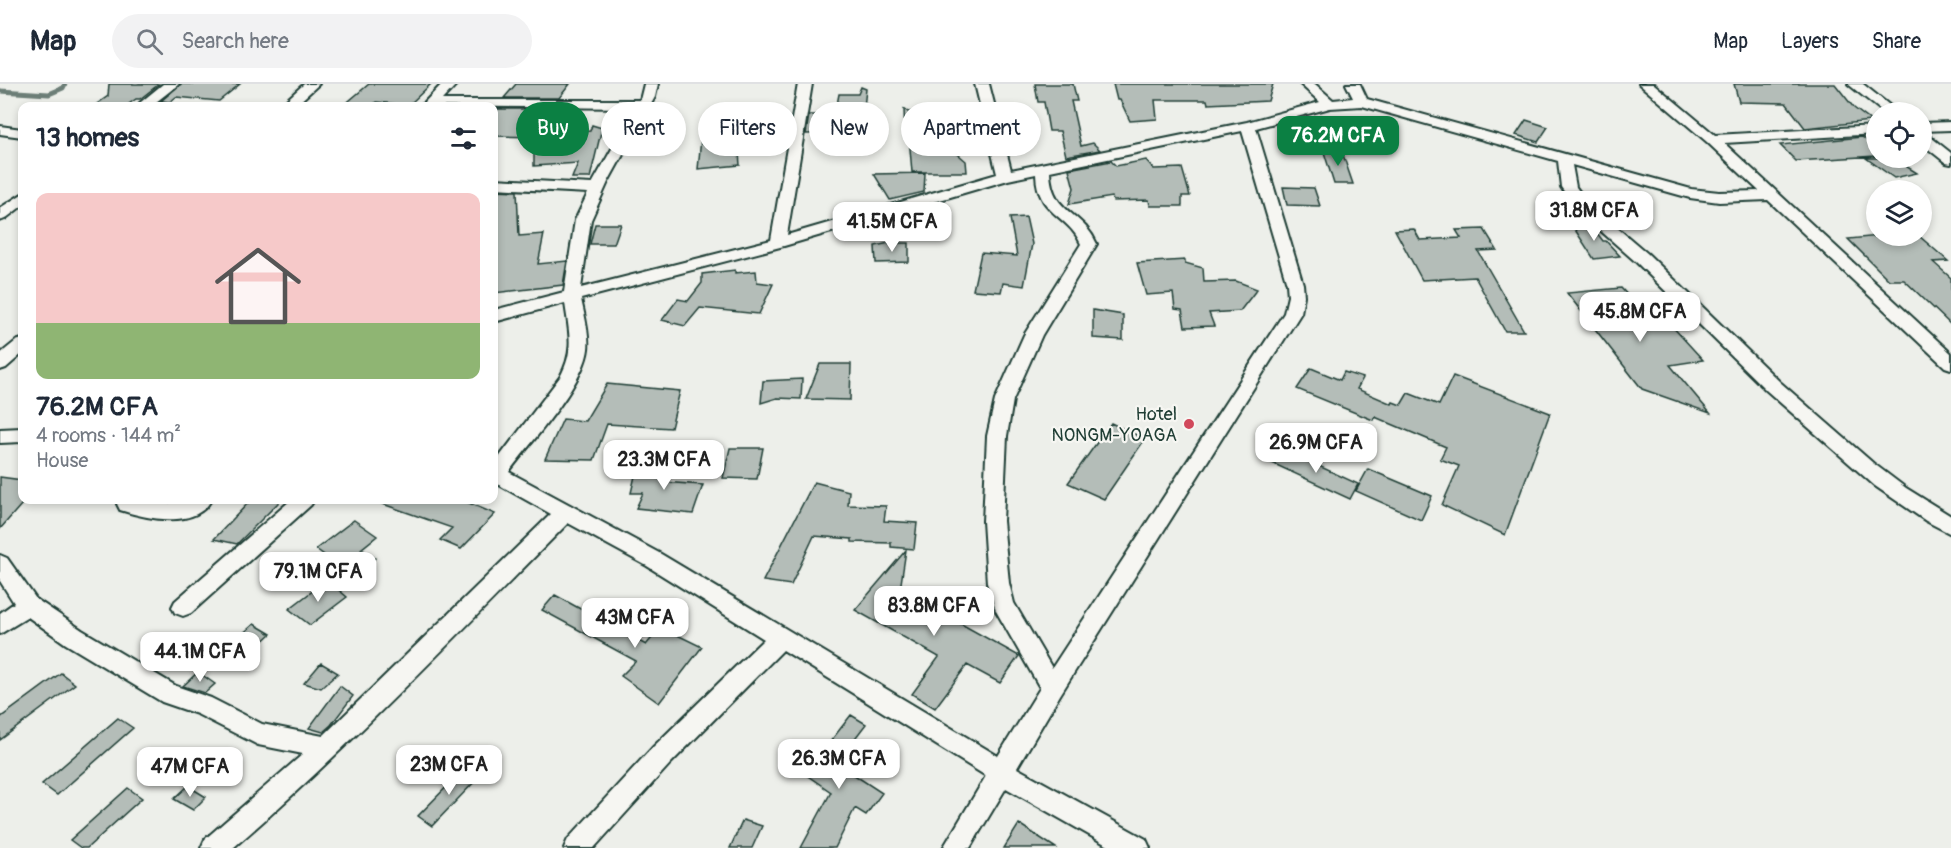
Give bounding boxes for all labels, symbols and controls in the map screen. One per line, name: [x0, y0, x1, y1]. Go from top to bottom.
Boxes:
search box: [112, 14, 532, 68]
text: Map: [30, 24, 76, 59]
icon: search: [133, 25, 166, 58]
text: Search here: [181, 27, 289, 55]
text: Map: [1713, 28, 1748, 55]
text: Layers: [1781, 28, 1839, 55]
text: Share: [1872, 28, 1921, 55]
chip: Buy: [516, 102, 589, 156]
chip: Rent: [601, 102, 686, 156]
chip: Filters: [698, 102, 797, 156]
chip: New: [809, 102, 889, 156]
chip: Apartment: [901, 102, 1041, 156]
map controls: [1866, 102, 1932, 246]
button: locate: [1866, 102, 1932, 168]
pin: 76.2M CFA: [1269, 116, 1407, 167]
text: 13 homes: [36, 122, 139, 154]
icon: filters: [447, 122, 480, 155]
text: 76.2M CFA: [1291, 123, 1385, 148]
button: layers: [1866, 180, 1932, 246]
pin: 31.8M CFA: [1525, 191, 1663, 242]
text: 31.8M CFA: [1549, 198, 1639, 223]
pin: 41.5M CFA: [823, 202, 961, 253]
text: 41.5M CFA: [847, 209, 937, 234]
icon: home: [204, 232, 312, 340]
pin: 45.8M CFA: [1571, 292, 1709, 343]
text: 45.8M CFA: [1594, 299, 1687, 324]
text: 76.2M CFA: [36, 391, 158, 423]
place label: Hotel NONGM-YOAGA: [1051, 403, 1177, 447]
marker: Hotel NONGM-YOAGA: [1182, 417, 1196, 431]
text: 4 rooms · 144 m²: [36, 423, 181, 448]
pin: 26.9M CFA: [1247, 423, 1385, 474]
text: 26.9M CFA: [1269, 430, 1363, 455]
pin: 23.3M CFA: [595, 440, 733, 491]
text: 23.3M CFA: [617, 447, 711, 472]
text: House: [36, 448, 88, 473]
pin: 79.1M CFA: [249, 552, 387, 603]
text: 79.1M CFA: [273, 559, 363, 584]
pin: 83.8M CFA: [865, 586, 1003, 637]
text: 83.8M CFA: [888, 593, 980, 618]
pin: 43M CFA: [580, 598, 690, 649]
text: 43M CFA: [596, 605, 674, 630]
pin: 44.1M CFA: [131, 632, 269, 683]
text: 44.1M CFA: [154, 639, 246, 664]
pin: 26.3M CFA: [770, 739, 908, 790]
pin: 23M CFA: [394, 745, 504, 796]
text: 26.3M CFA: [792, 746, 886, 771]
pin: 47M CFA: [135, 747, 245, 798]
text: 23M CFA: [410, 752, 488, 777]
text: 47M CFA: [151, 754, 229, 779]

